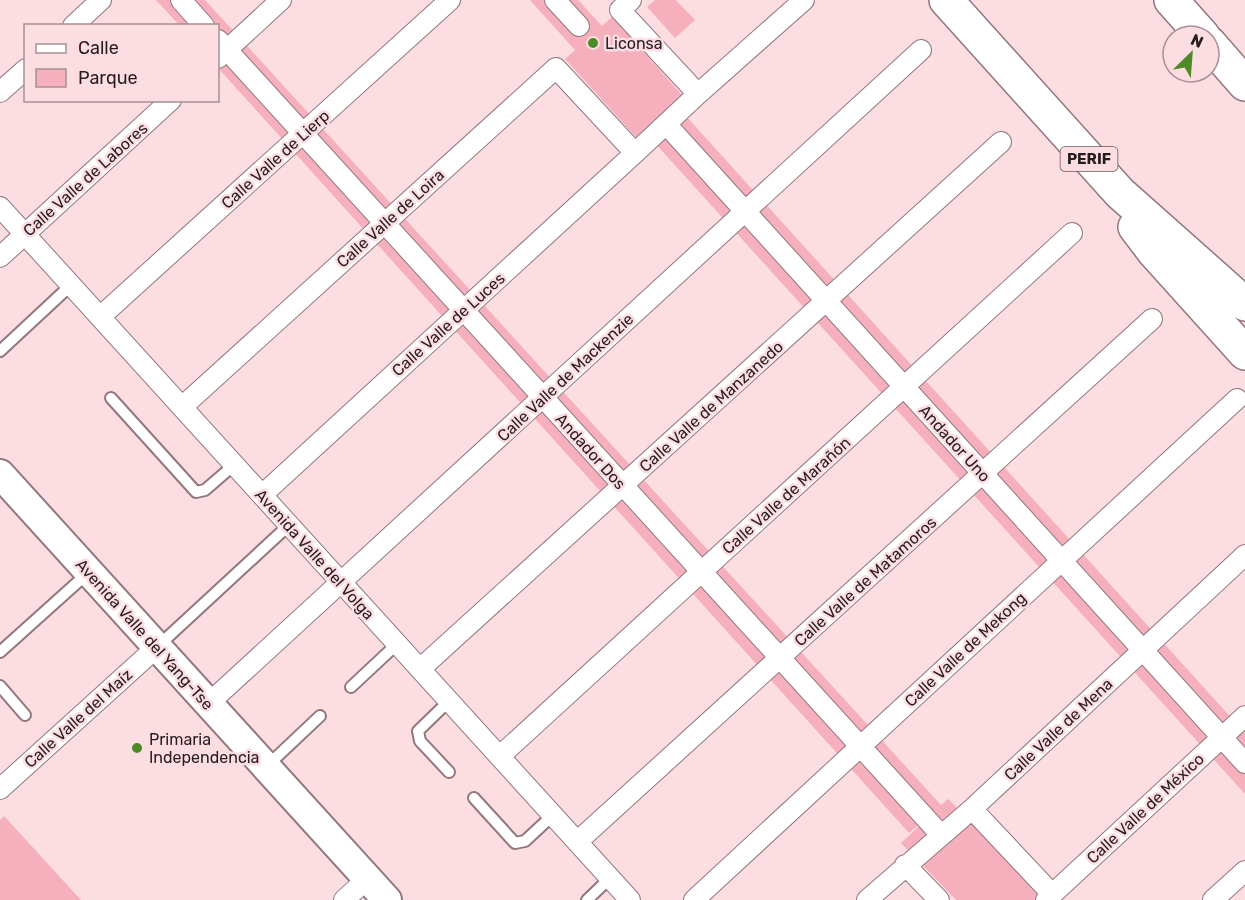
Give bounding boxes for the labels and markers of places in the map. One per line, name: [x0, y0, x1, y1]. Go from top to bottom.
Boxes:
place label: Liconsa: [605, 34, 663, 53]
marker: Liconsa: [586, 36, 600, 50]
place label: Primaria Independencia: [149, 730, 259, 767]
marker: Primaria Independencia: [130, 741, 144, 755]

